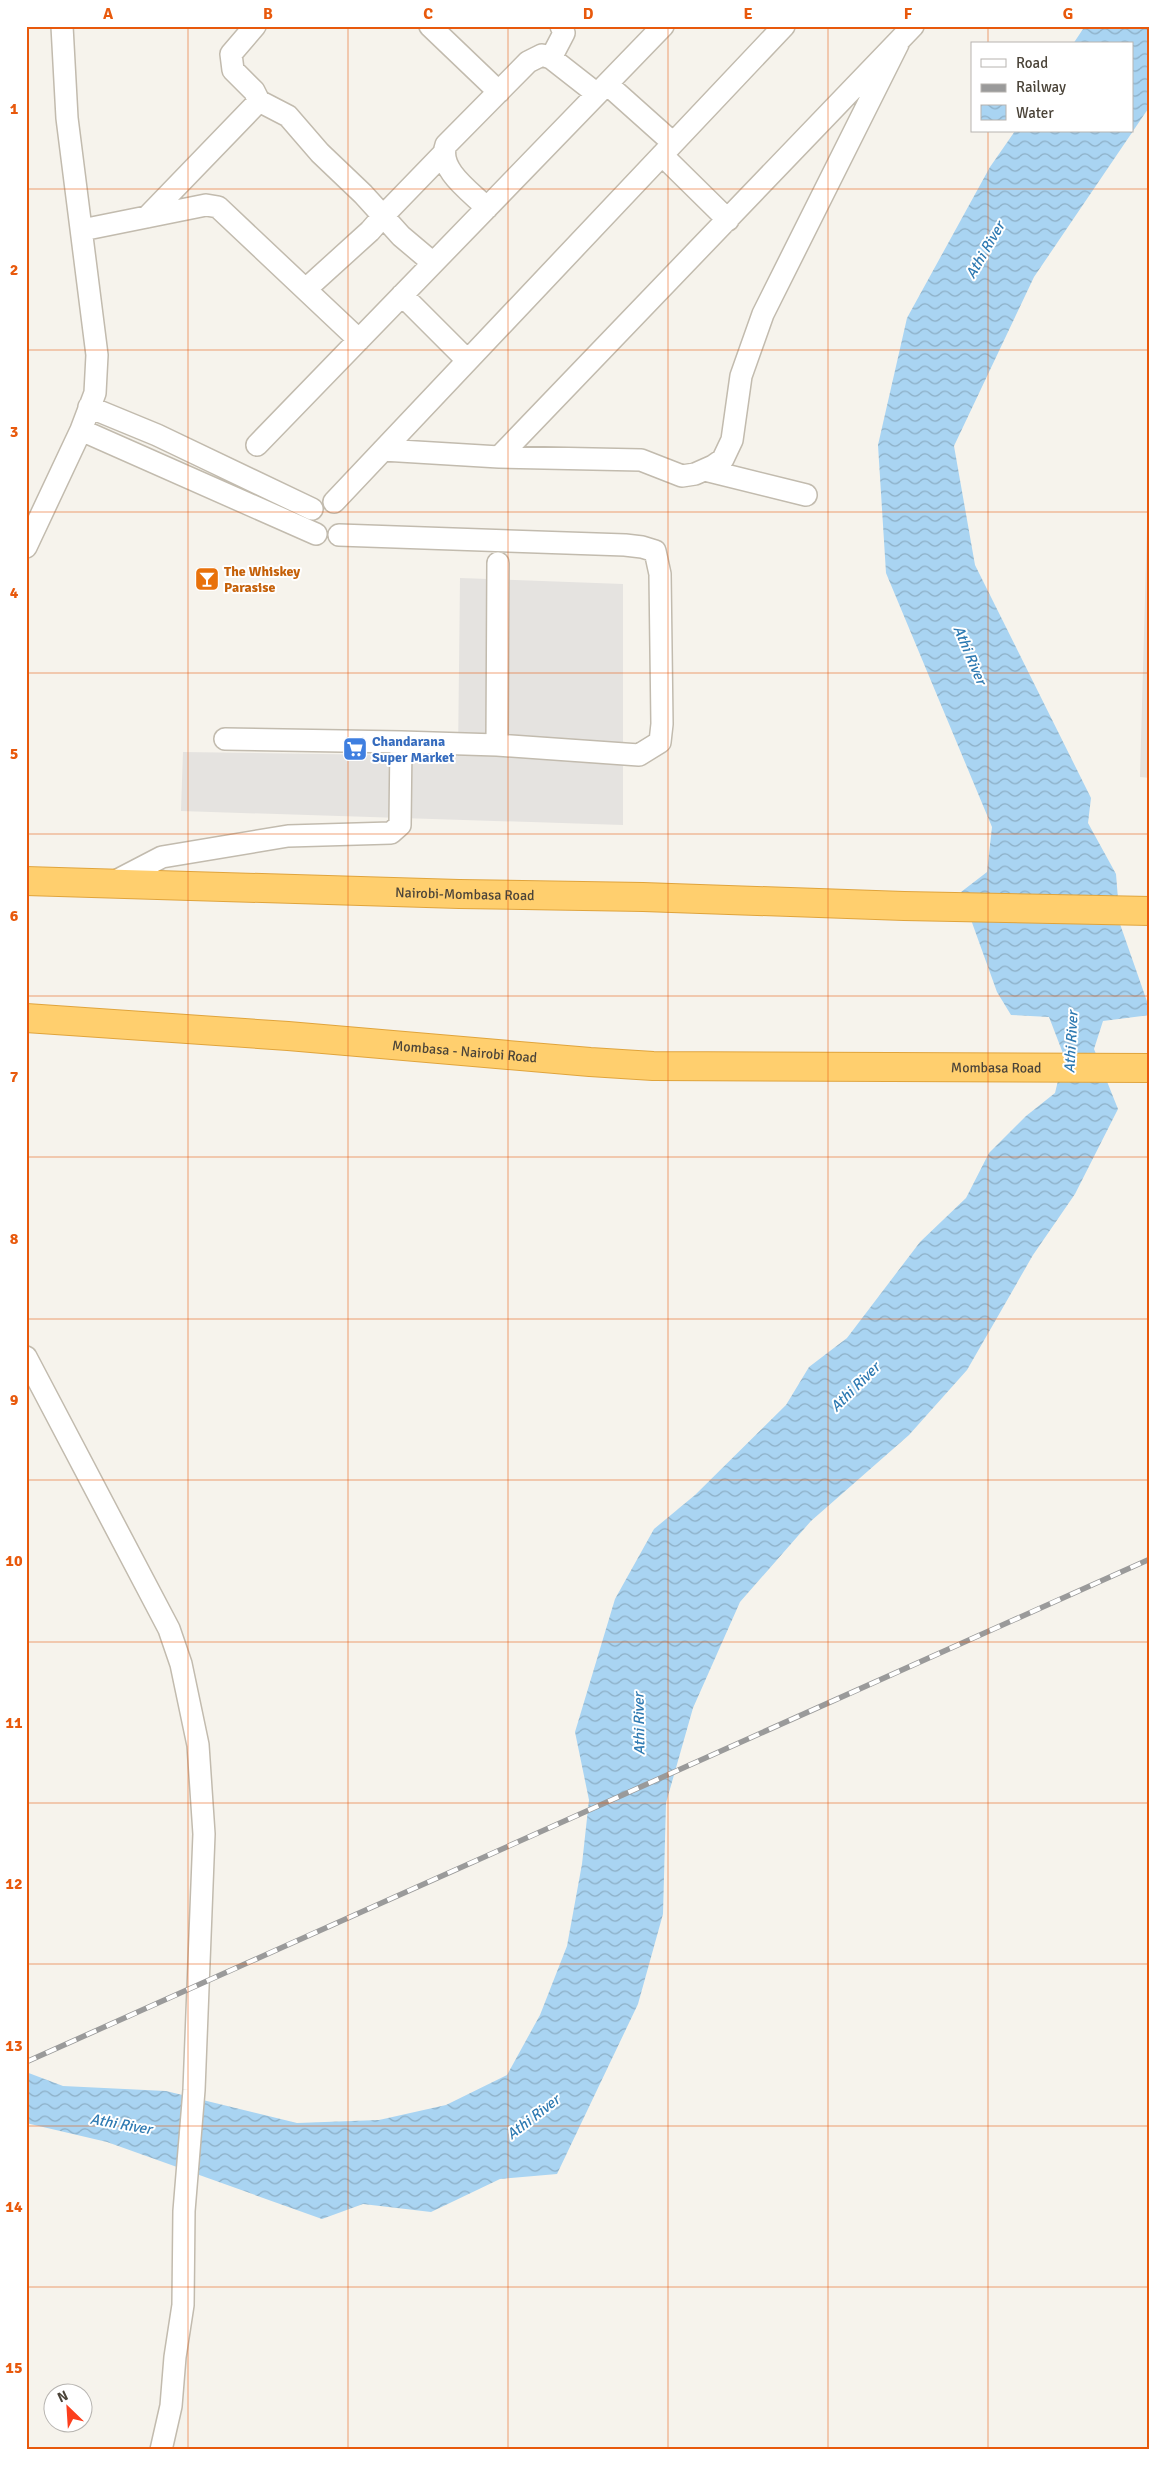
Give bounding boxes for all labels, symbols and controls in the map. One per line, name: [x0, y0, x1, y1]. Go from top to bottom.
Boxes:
text: A: [103, 4, 114, 24]
text: B: [263, 4, 273, 24]
text: C: [423, 4, 433, 24]
text: D: [583, 4, 594, 24]
text: E: [743, 4, 753, 24]
text: F: [904, 4, 913, 24]
text: G: [1063, 4, 1073, 24]
legend: [971, 42, 1134, 132]
text: Road: [1016, 54, 1048, 72]
text: Railway: [1016, 78, 1066, 96]
text: 1: [10, 99, 19, 119]
text: Water: [1016, 104, 1054, 122]
water label: Athi River: [962, 216, 1010, 281]
text: 2: [10, 260, 18, 280]
text: 3: [10, 422, 18, 442]
place label: The Whiskey Parasise: [224, 563, 300, 596]
bar icon: The Whiskey Parasise: [194, 566, 220, 592]
text: 4: [10, 583, 19, 603]
water label: Athi River: [950, 623, 991, 689]
place label: Chandarana Super Market: [372, 733, 455, 766]
supermarket icon: Chandarana Super Market: [342, 736, 368, 762]
text: 5: [10, 744, 18, 764]
street label: Nairobi-Mombasa Road: [395, 884, 535, 904]
text: 6: [10, 906, 19, 926]
water label: Athi River: [1060, 1008, 1082, 1074]
street label: Mombasa - Nairobi Road: [392, 1037, 538, 1066]
street label: Mombasa Road: [951, 1059, 1041, 1076]
text: 7: [10, 1067, 19, 1087]
text: 8: [10, 1229, 19, 1249]
water label: Athi River: [827, 1357, 885, 1415]
text: 9: [10, 1390, 19, 1410]
text: 10: [5, 1551, 23, 1571]
water label: Athi River: [629, 1690, 649, 1755]
text: 11: [5, 1713, 23, 1733]
text: 12: [5, 1874, 23, 1894]
text: 13: [5, 2036, 23, 2056]
water label: Athi River: [503, 2089, 565, 2143]
water label: Athi River: [89, 2110, 156, 2139]
text: 14: [5, 2197, 23, 2217]
text: 15: [5, 2358, 23, 2378]
north arrow: [42, 2384, 92, 2434]
text: N: [55, 2387, 71, 2406]

